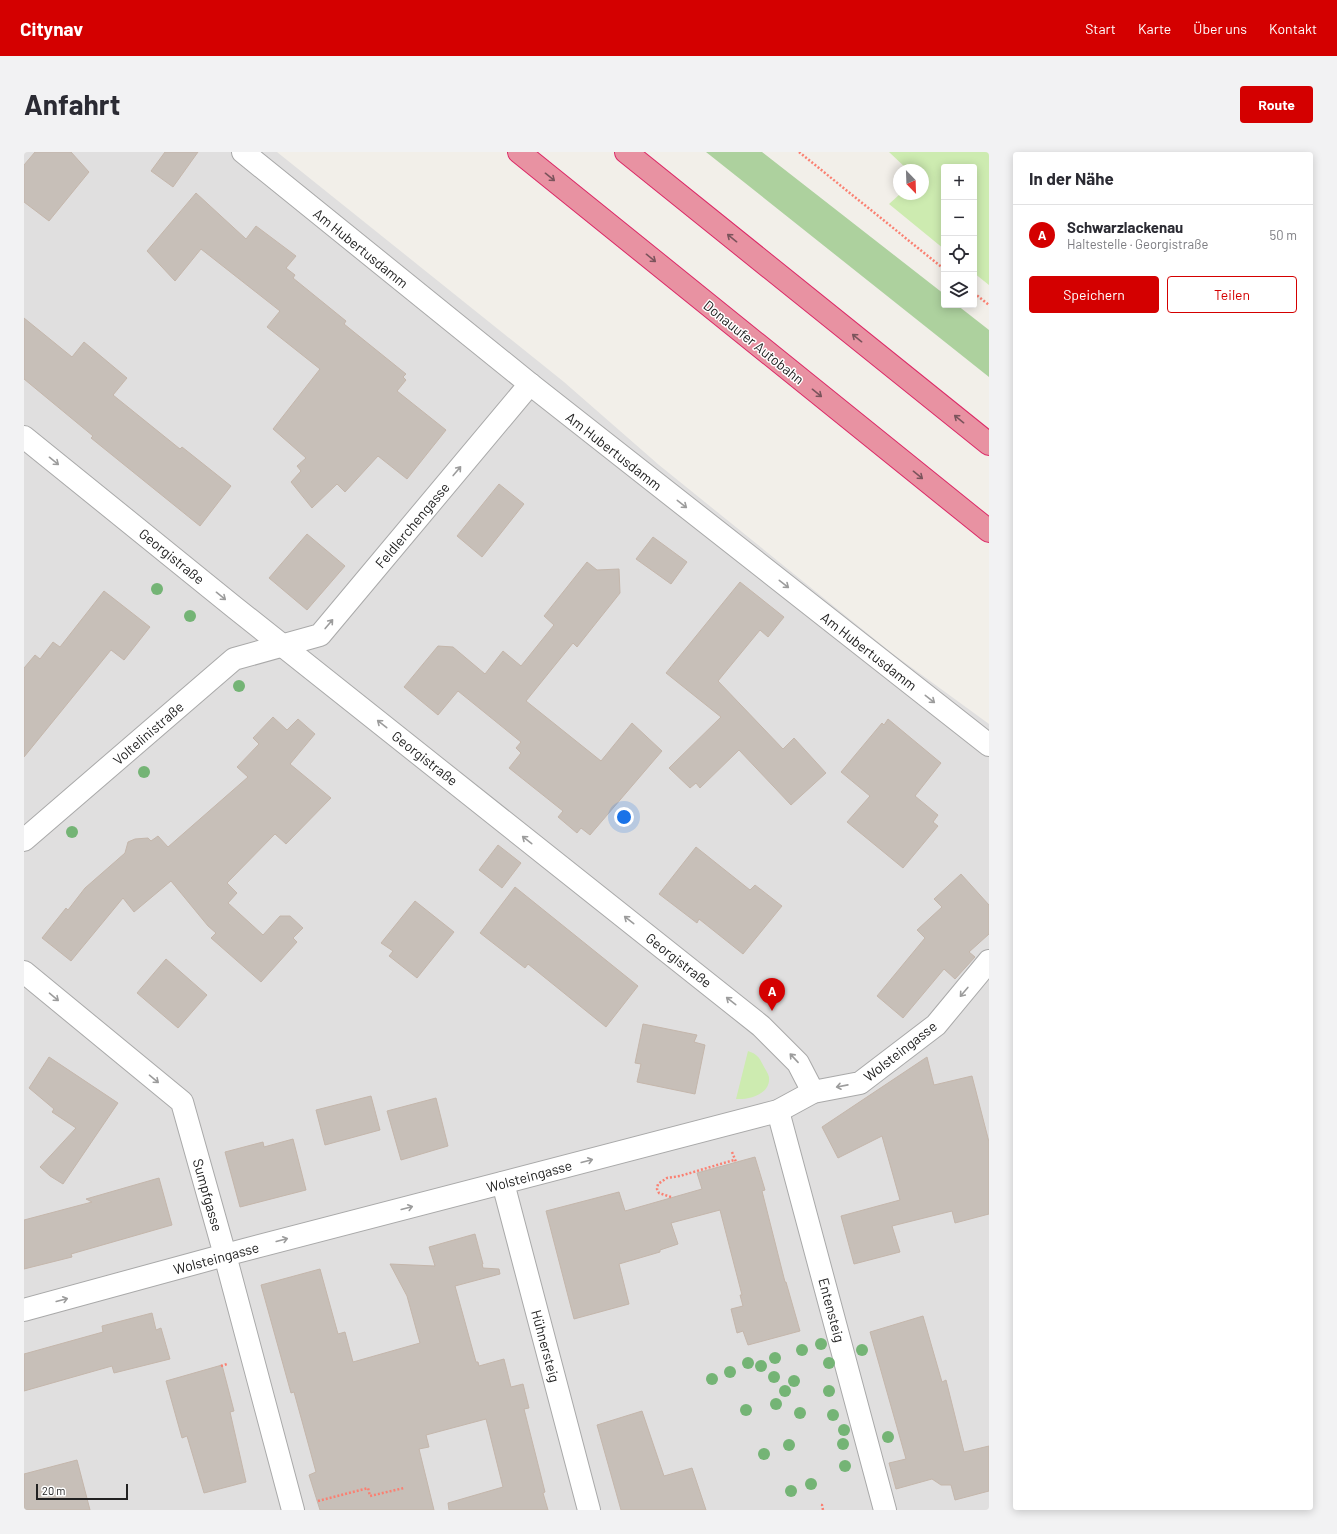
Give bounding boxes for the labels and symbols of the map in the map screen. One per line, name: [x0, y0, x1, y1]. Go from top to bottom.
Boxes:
north arrow: [893, 164, 929, 200]
one-way arrow: [544, 172, 555, 181]
street label: Am Hubertusdamm: [310, 205, 412, 291]
one-way arrow: [727, 233, 738, 242]
one-way arrow: [645, 254, 656, 263]
street label: Donauufer Autobahn: [700, 296, 808, 388]
one-way arrow: [852, 334, 863, 342]
one-way arrow: [812, 389, 823, 397]
street label: Am Hubertusdamm: [563, 408, 665, 494]
one-way arrow: [953, 415, 964, 424]
one-way arrow: [49, 457, 60, 466]
one-way arrow: [453, 466, 462, 476]
one-way arrow: [913, 470, 924, 479]
street label: Feldlerchengasse: [371, 479, 453, 571]
one-way arrow: [676, 499, 687, 508]
street label: Georgistraße: [136, 525, 208, 587]
one-way arrow: [778, 580, 789, 588]
one-way arrow: [215, 591, 226, 600]
street label: Am Hubertusdamm: [818, 608, 920, 694]
one-way arrow: [325, 619, 334, 630]
one-way arrow: [925, 694, 936, 703]
street label: Voltelinistraße: [109, 698, 187, 768]
one-way arrow: [376, 719, 387, 728]
street label: Georgistraße: [389, 727, 461, 789]
your location: [614, 807, 634, 827]
one-way arrow: [522, 835, 533, 844]
one-way arrow: [624, 916, 635, 925]
street label: Georgistraße: [643, 929, 715, 991]
pin: A: [759, 978, 785, 1011]
one-way arrow: [960, 986, 969, 997]
one-way arrow: [49, 992, 59, 1001]
one-way arrow: [725, 997, 736, 1006]
street label: Wolsteingasse: [860, 1017, 940, 1085]
one-way arrow: [789, 1053, 798, 1064]
one-way arrow: [149, 1075, 160, 1084]
one-way arrow: [835, 1083, 848, 1091]
street label: Wolsteingasse: [484, 1156, 574, 1196]
one-way arrow: [581, 1156, 594, 1164]
street label: Sumpfgasse: [190, 1157, 226, 1233]
one-way arrow: [401, 1203, 414, 1211]
one-way arrow: [275, 1236, 288, 1243]
street label: Wolsteingasse: [171, 1238, 261, 1278]
street label: Entensteig: [815, 1276, 849, 1344]
one-way arrow: [55, 1296, 68, 1303]
street label: Hühnersteig: [528, 1308, 564, 1384]
scale bar: [36, 1482, 128, 1501]

